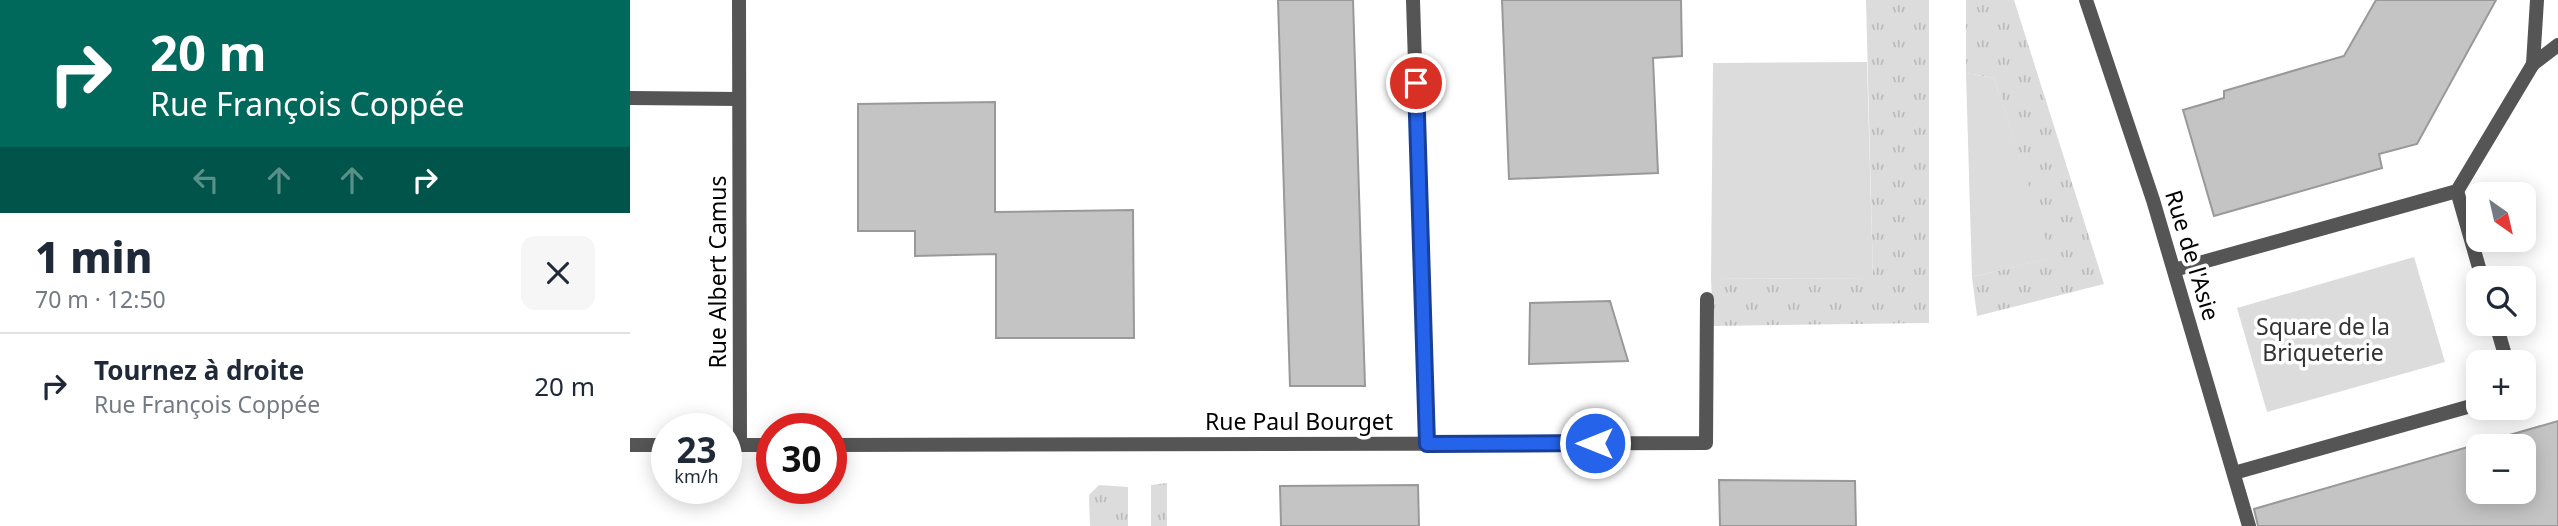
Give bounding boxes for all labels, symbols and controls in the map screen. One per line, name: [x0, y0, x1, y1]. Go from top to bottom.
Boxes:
text: 20 m: [150, 19, 267, 85]
icon: right: [35, 28, 126, 119]
pin: [1386, 53, 1446, 113]
icon: arrive: [1397, 64, 1435, 102]
text: Rue François Coppée: [150, 82, 465, 125]
icon: left: [187, 161, 225, 199]
icon: ahead: [260, 161, 298, 199]
icon: ahead: [333, 161, 371, 199]
icon: right: [406, 161, 444, 199]
street label: Rue Albert Camus: [701, 175, 733, 369]
north arrow: [2466, 182, 2536, 252]
map controls: [2466, 182, 2536, 504]
street label: Rue de l'Asie: [2158, 186, 2228, 324]
text: 1 min: [35, 228, 152, 285]
button: close: [521, 236, 595, 310]
button: search: [2466, 266, 2536, 336]
text: 70 m · 12:50: [35, 283, 166, 315]
park label: Square de la Briqueterie: [2256, 310, 2390, 368]
button: +: [2466, 350, 2536, 420]
text: Tournez à droite: [94, 352, 304, 388]
icon: right: [35, 367, 73, 405]
text: 20 m: [534, 368, 595, 404]
text: Rue François Coppée: [94, 388, 320, 420]
street label: Rue Paul Bourget: [1205, 405, 1393, 437]
position arrow: [1558, 406, 1632, 480]
speed limit sign: 30: [756, 413, 847, 504]
text: 23: [676, 426, 717, 473]
button: −: [2466, 434, 2536, 504]
text: km/h: [674, 464, 719, 488]

